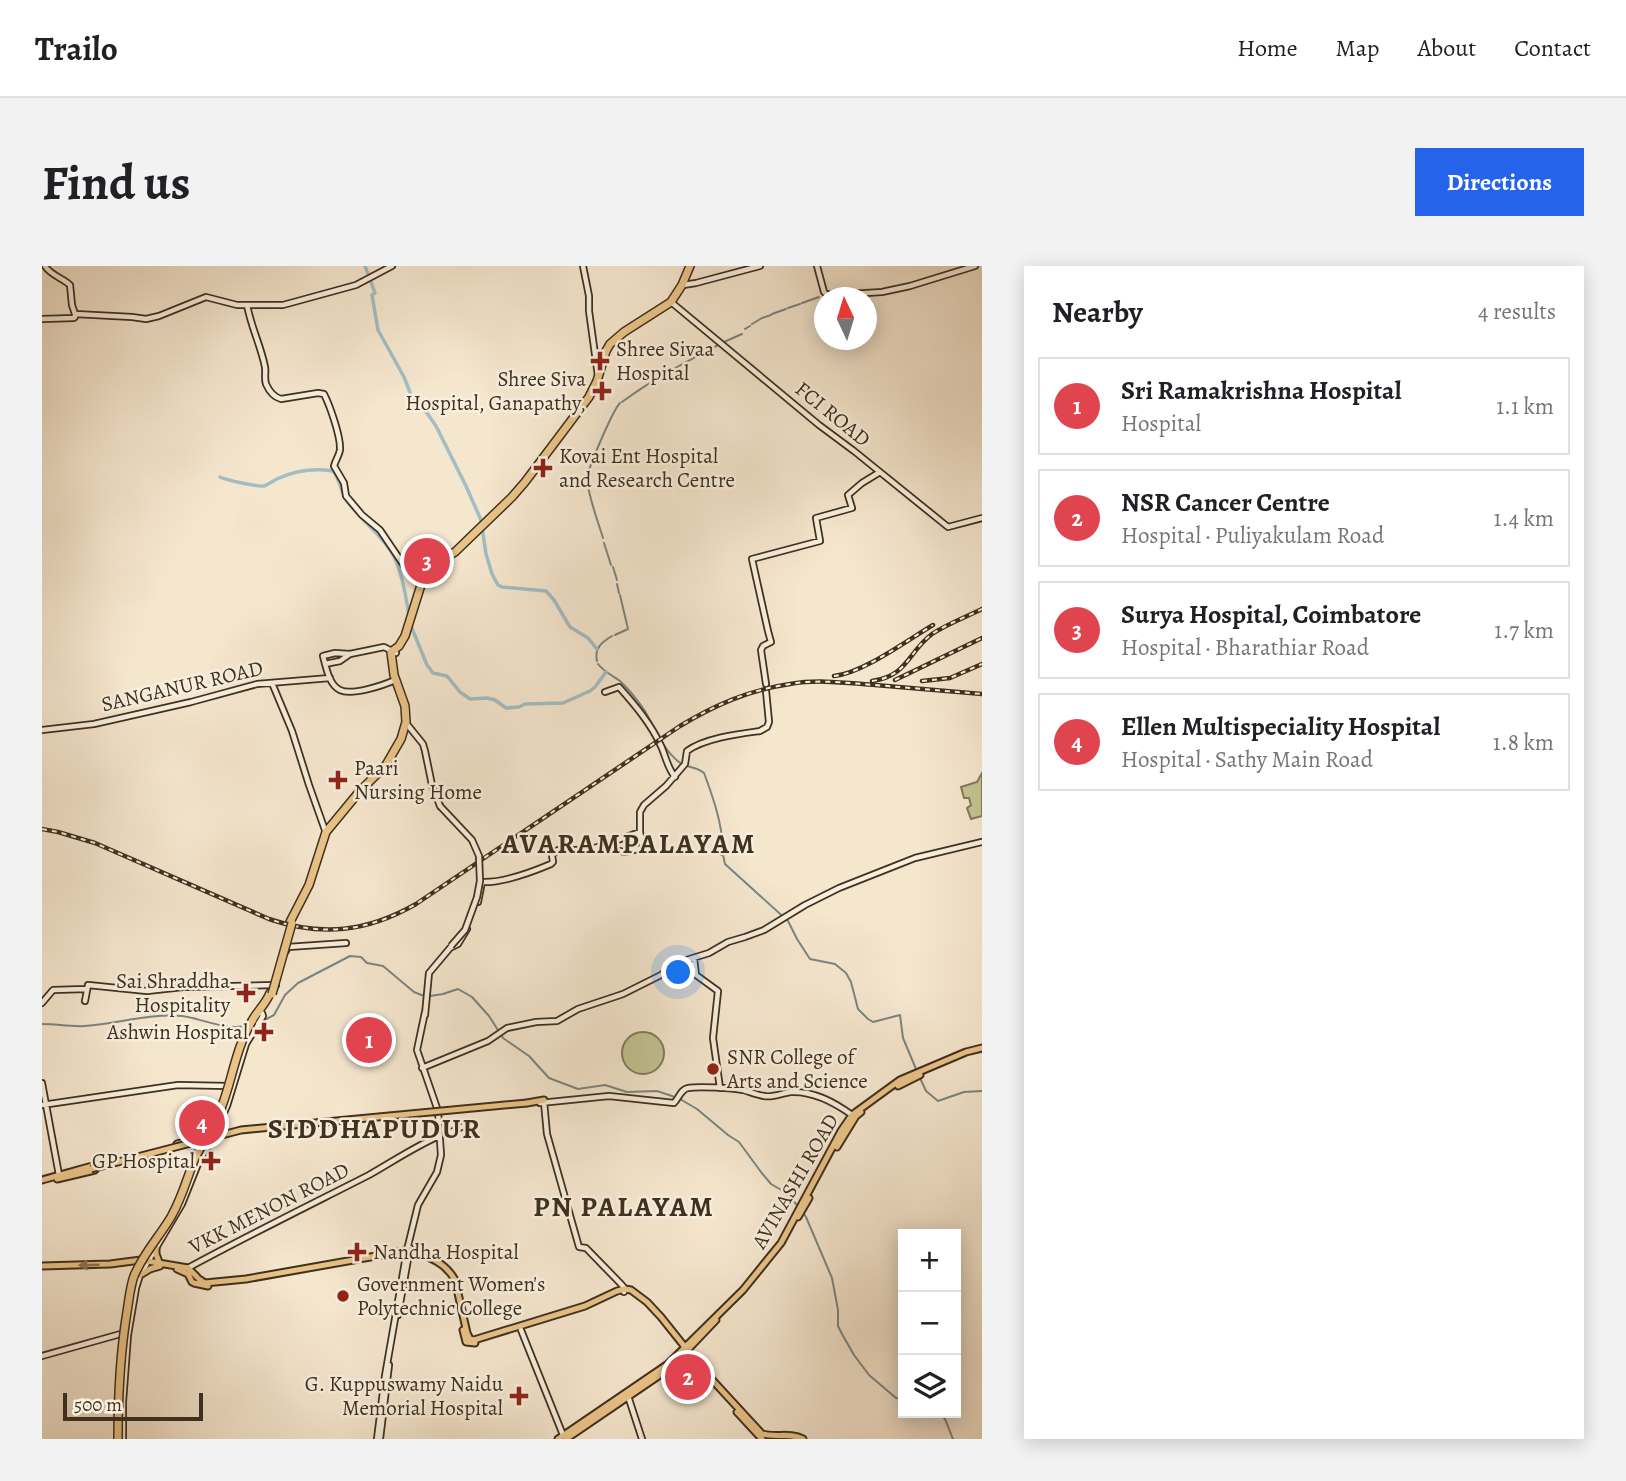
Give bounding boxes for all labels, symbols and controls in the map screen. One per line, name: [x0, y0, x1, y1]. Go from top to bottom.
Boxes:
text: Trailo: [35, 26, 118, 71]
text: Home: [1237, 32, 1298, 64]
text: Map: [1336, 32, 1380, 64]
text: About: [1418, 32, 1476, 64]
text: Contact: [1514, 32, 1591, 64]
button: Directions: [1415, 148, 1584, 216]
text: Find us: [42, 149, 190, 216]
north arrow: [814, 287, 877, 350]
text: Nearby: [1052, 292, 1143, 332]
text: 4 results: [1478, 296, 1556, 327]
place label: Shree Sivaa Hospital: [616, 335, 715, 387]
marker: Shree Sivaa Hospital: [590, 351, 610, 371]
place label: Shree Siva Hospital, Ganapathy,: [405, 365, 586, 417]
text: Sri Ramakrishna Hospital: [1121, 373, 1402, 408]
street label: FCI ROAD: [789, 375, 877, 453]
marker: Shree Siva Hospital, Ganapathy,: [592, 381, 612, 401]
text: 1: [1073, 391, 1081, 422]
text: 1.1 km: [1496, 391, 1554, 422]
text: Hospital: [1121, 408, 1201, 439]
place label: Kovai Ent Hospital and Research Centre: [559, 442, 735, 494]
marker: Kovai Ent Hospital and Research Centre: [533, 458, 553, 478]
text: NSR Cancer Centre: [1121, 485, 1330, 520]
text: 2: [1071, 503, 1083, 534]
text: 1.4 km: [1494, 503, 1554, 534]
text: Hospital · Puliyakulam Road: [1121, 520, 1384, 551]
pin: 3: [404, 535, 450, 587]
text: Surya Hospital, Coimbatore: [1121, 597, 1421, 632]
text: 3: [1072, 615, 1082, 646]
text: 1.7 km: [1494, 615, 1554, 646]
text: Hospital · Bharathiar Road: [1121, 632, 1369, 663]
street label: SANGANUR ROAD: [98, 654, 266, 718]
text: Ellen Multispeciality Hospital: [1121, 709, 1440, 744]
text: 4: [1072, 727, 1082, 758]
text: 1.8 km: [1493, 727, 1554, 758]
text: Hospital · Sathy Main Road: [1121, 744, 1373, 775]
place label: Paari Nursing Home: [354, 754, 482, 806]
marker: Paari Nursing Home: [328, 770, 348, 790]
district label: AVARAMPALAYAM: [501, 825, 756, 863]
your location: [661, 955, 695, 989]
place label: Sai Shraddha Hospitality: [116, 967, 231, 1019]
marker: Sai Shraddha Hospitality: [236, 983, 256, 1003]
pin: 1: [346, 1014, 392, 1066]
place label: Ashwin Hospital: [106, 1018, 248, 1046]
marker: Ashwin Hospital: [254, 1022, 274, 1042]
place label: SNR College of Arts and Science: [726, 1043, 868, 1095]
marker: SNR College of Arts and Science: [705, 1061, 721, 1077]
pin: 4: [179, 1097, 225, 1149]
street label: AVINASHI ROAD: [744, 1108, 845, 1255]
district label: SIDDHAPUDUR: [268, 1110, 482, 1148]
place label: GP Hospital: [92, 1147, 195, 1175]
marker: GP Hospital: [201, 1151, 221, 1171]
street label: VKK MENON ROAD: [183, 1155, 354, 1261]
district label: PN PALAYAM: [533, 1188, 715, 1226]
map controls: [898, 1229, 961, 1418]
button: +: [898, 1229, 961, 1292]
place label: Nandha Hospital: [373, 1238, 519, 1266]
marker: Nandha Hospital: [347, 1242, 367, 1262]
one-way arrow: [78, 1259, 100, 1270]
place label: Government Women's Polytechnic College: [357, 1270, 545, 1322]
marker: Government Women's Polytechnic College: [335, 1288, 351, 1304]
button: −: [898, 1292, 961, 1355]
pin: 2: [665, 1351, 711, 1403]
button: layers: [898, 1355, 961, 1418]
place label: G. Kuppuswamy Naidu Memorial Hospital: [305, 1370, 504, 1422]
marker: G. Kuppuswamy Naidu Memorial Hospital: [509, 1386, 529, 1406]
scale bar: [63, 1390, 203, 1422]
text: 500 m: [74, 1392, 122, 1418]

